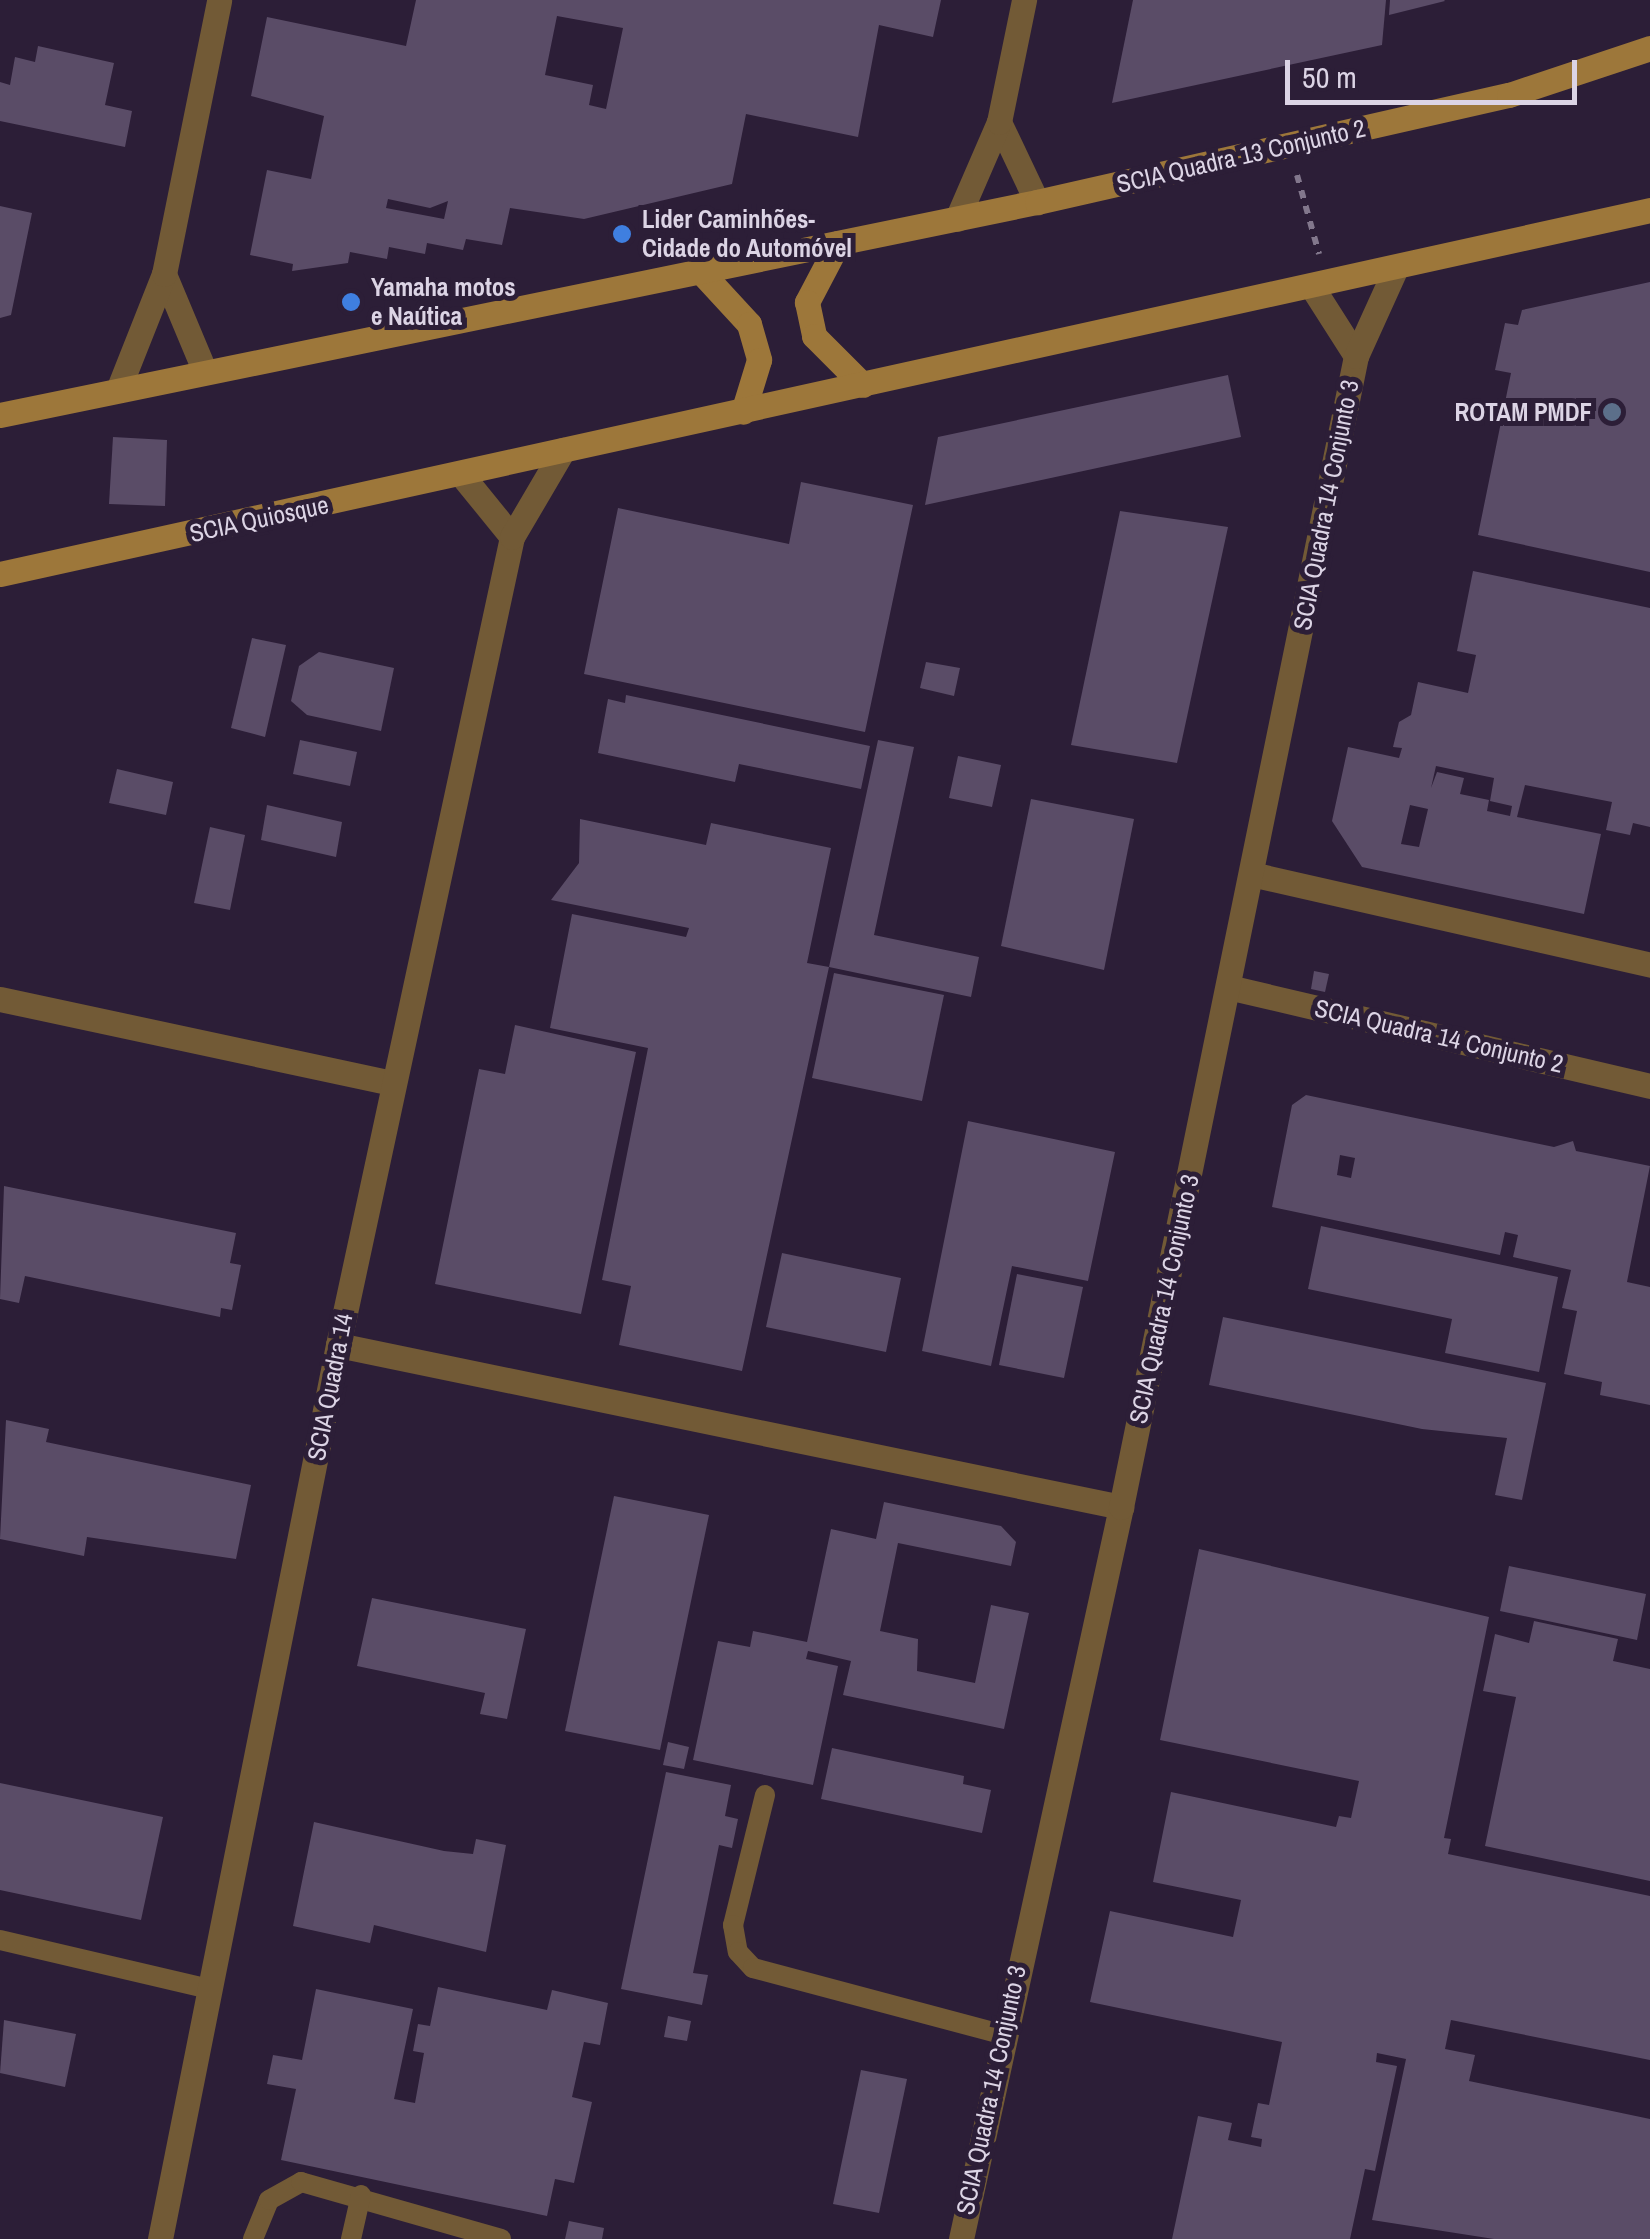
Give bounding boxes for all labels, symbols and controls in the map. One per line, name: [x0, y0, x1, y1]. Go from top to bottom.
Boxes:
scale bar: [1290, 40, 1582, 102]
text: 50 m: [1302, 57, 1357, 97]
street label: SCIA Quadra 13 Conjunto 2: [1113, 113, 1369, 199]
place label: Lider Caminhões- Cidade do Automóvel: [642, 205, 853, 264]
marker: Lider Caminhões- Cidade do Automóvel: [611, 223, 633, 245]
place label: Yamaha motos e Naútica: [371, 273, 516, 332]
marker: Yamaha motos e Naútica: [340, 291, 362, 313]
street label: SCIA Quadra 14 Conjunto 3: [1287, 377, 1365, 633]
place label: ROTAM PMDF: [1455, 397, 1592, 427]
marker: ROTAM PMDF: [1601, 401, 1623, 423]
street label: SCIA Quiosque: [186, 490, 332, 548]
street label: SCIA Quadra 14 Conjunto 2: [1311, 993, 1567, 1079]
street label: SCIA Quadra 14 Conjunto 3: [1123, 1171, 1205, 1427]
street label: SCIA Quadra 14: [301, 1310, 359, 1464]
street label: SCIA Quadra 14 Conjunto 3: [950, 1962, 1032, 2218]

